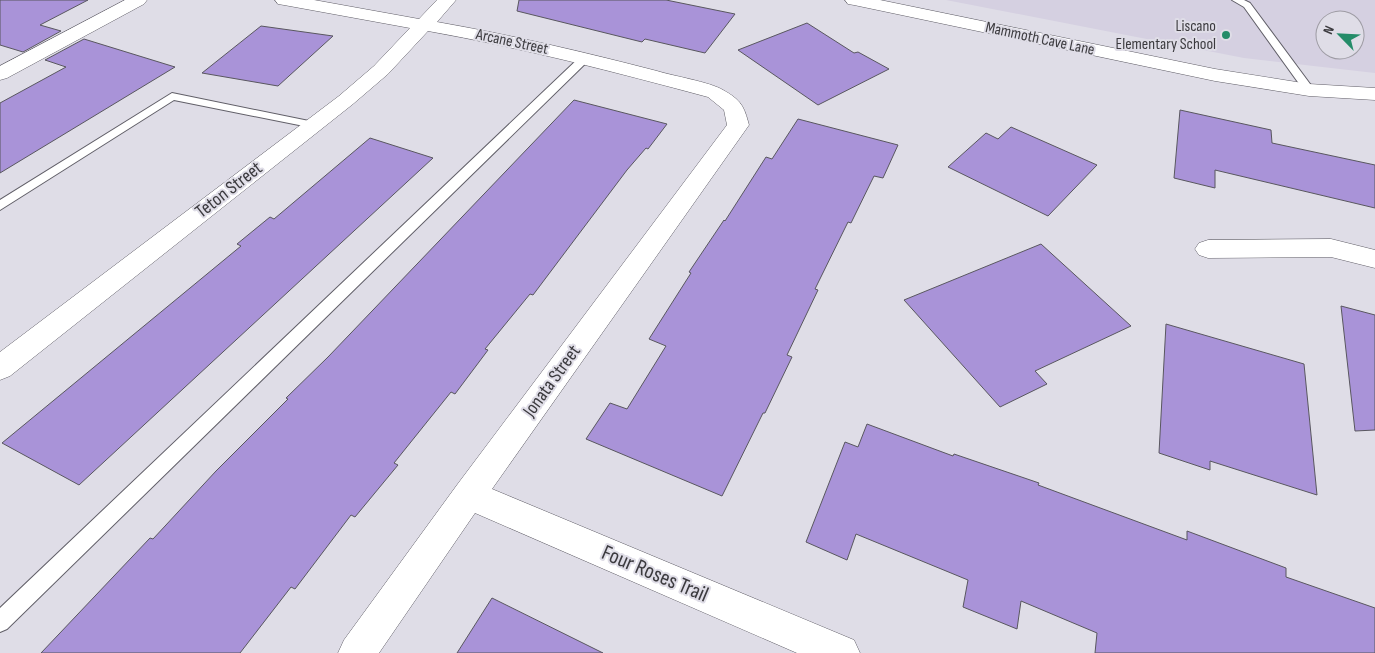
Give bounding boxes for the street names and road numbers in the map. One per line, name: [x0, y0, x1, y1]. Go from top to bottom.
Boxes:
street label: Mammoth Cave Lane: [984, 18, 1096, 60]
street label: Arcane Street: [473, 25, 550, 59]
street label: Teton Street: [191, 157, 267, 223]
street label: Jonata Street: [518, 340, 586, 422]
street label: Four Roses Trail: [598, 539, 712, 609]

